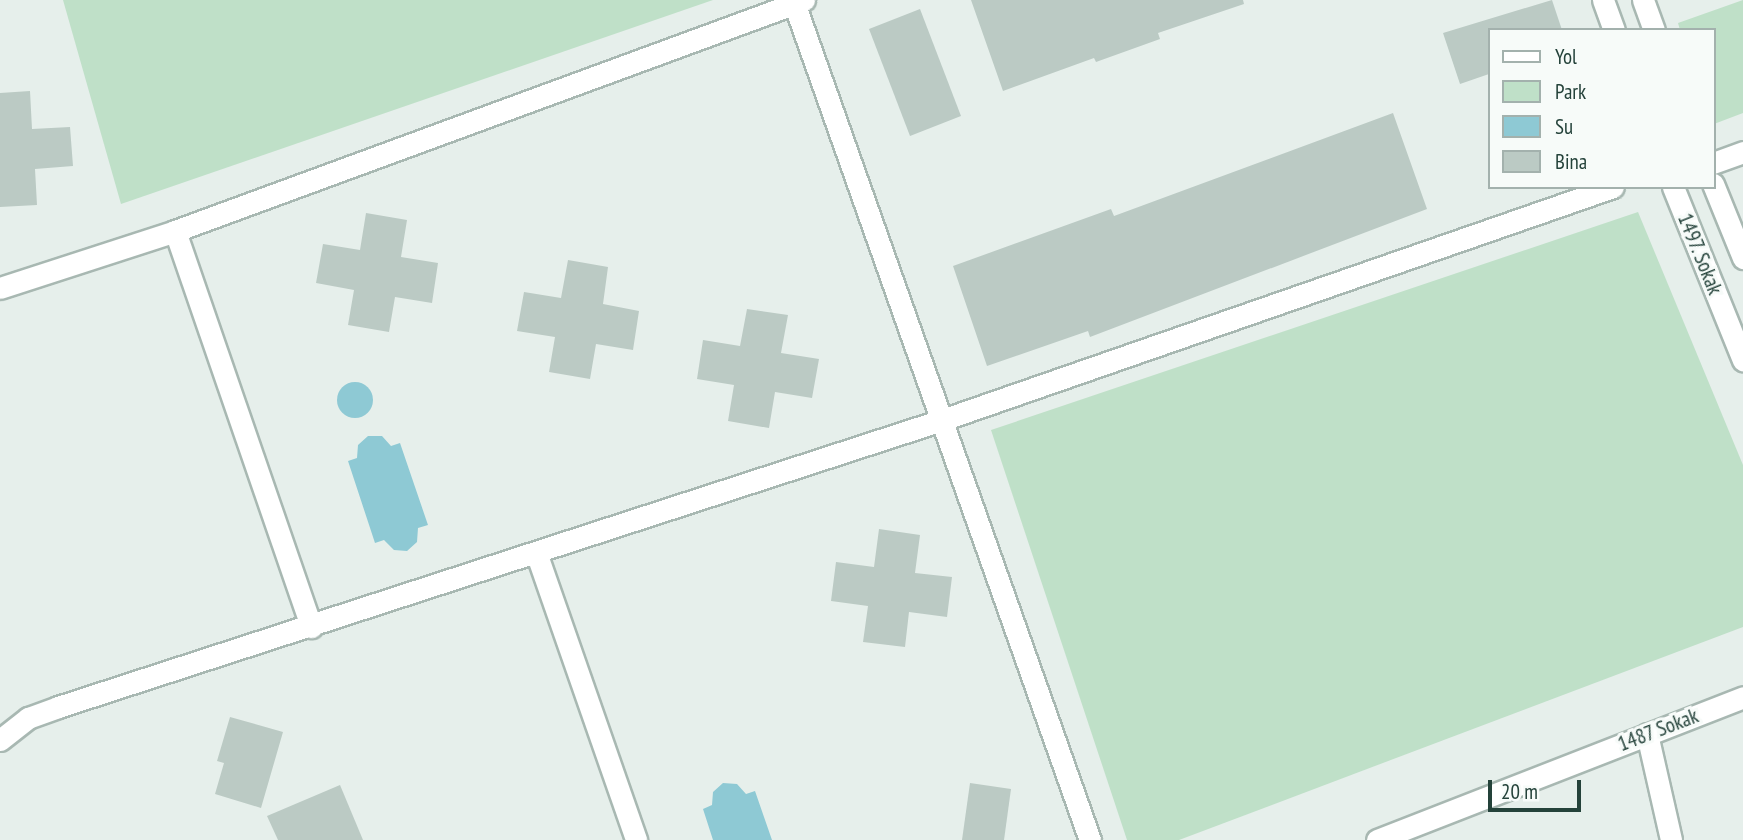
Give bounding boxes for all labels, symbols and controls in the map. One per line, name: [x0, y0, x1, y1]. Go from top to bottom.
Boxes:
legend: [1488, 28, 1715, 189]
text: Yol: [1555, 43, 1577, 70]
text: Park: [1555, 78, 1586, 105]
text: Su: [1555, 113, 1573, 140]
text: Bina: [1555, 148, 1587, 175]
street label: 1497. Sokak: [1672, 209, 1728, 299]
street label: 1487 Sokak: [1614, 703, 1702, 757]
scale bar: [1491, 766, 1584, 810]
text: 20 m: [1501, 778, 1538, 805]

